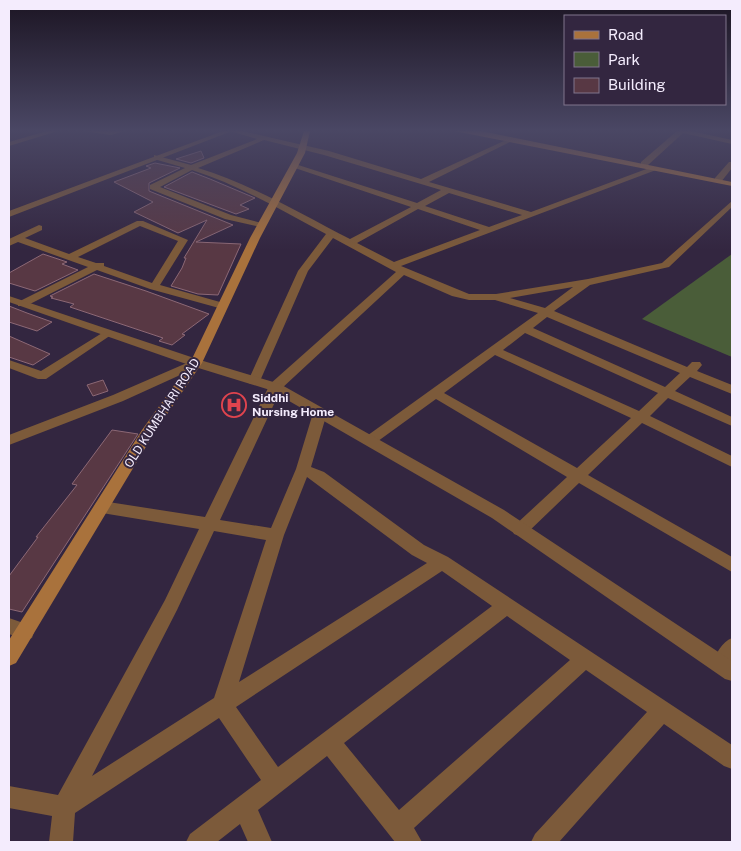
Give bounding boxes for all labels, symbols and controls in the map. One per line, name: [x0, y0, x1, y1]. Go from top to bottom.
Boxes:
legend: [564, 15, 726, 105]
text: Road: [608, 26, 644, 43]
text: Park: [608, 51, 640, 68]
text: Building: [608, 76, 666, 93]
street label: OLD KUMBHARI ROAD: [121, 356, 203, 470]
place label: Siddhi Nursing Home: [252, 391, 334, 419]
hospital icon: Siddhi Nursing Home: [221, 392, 247, 418]

